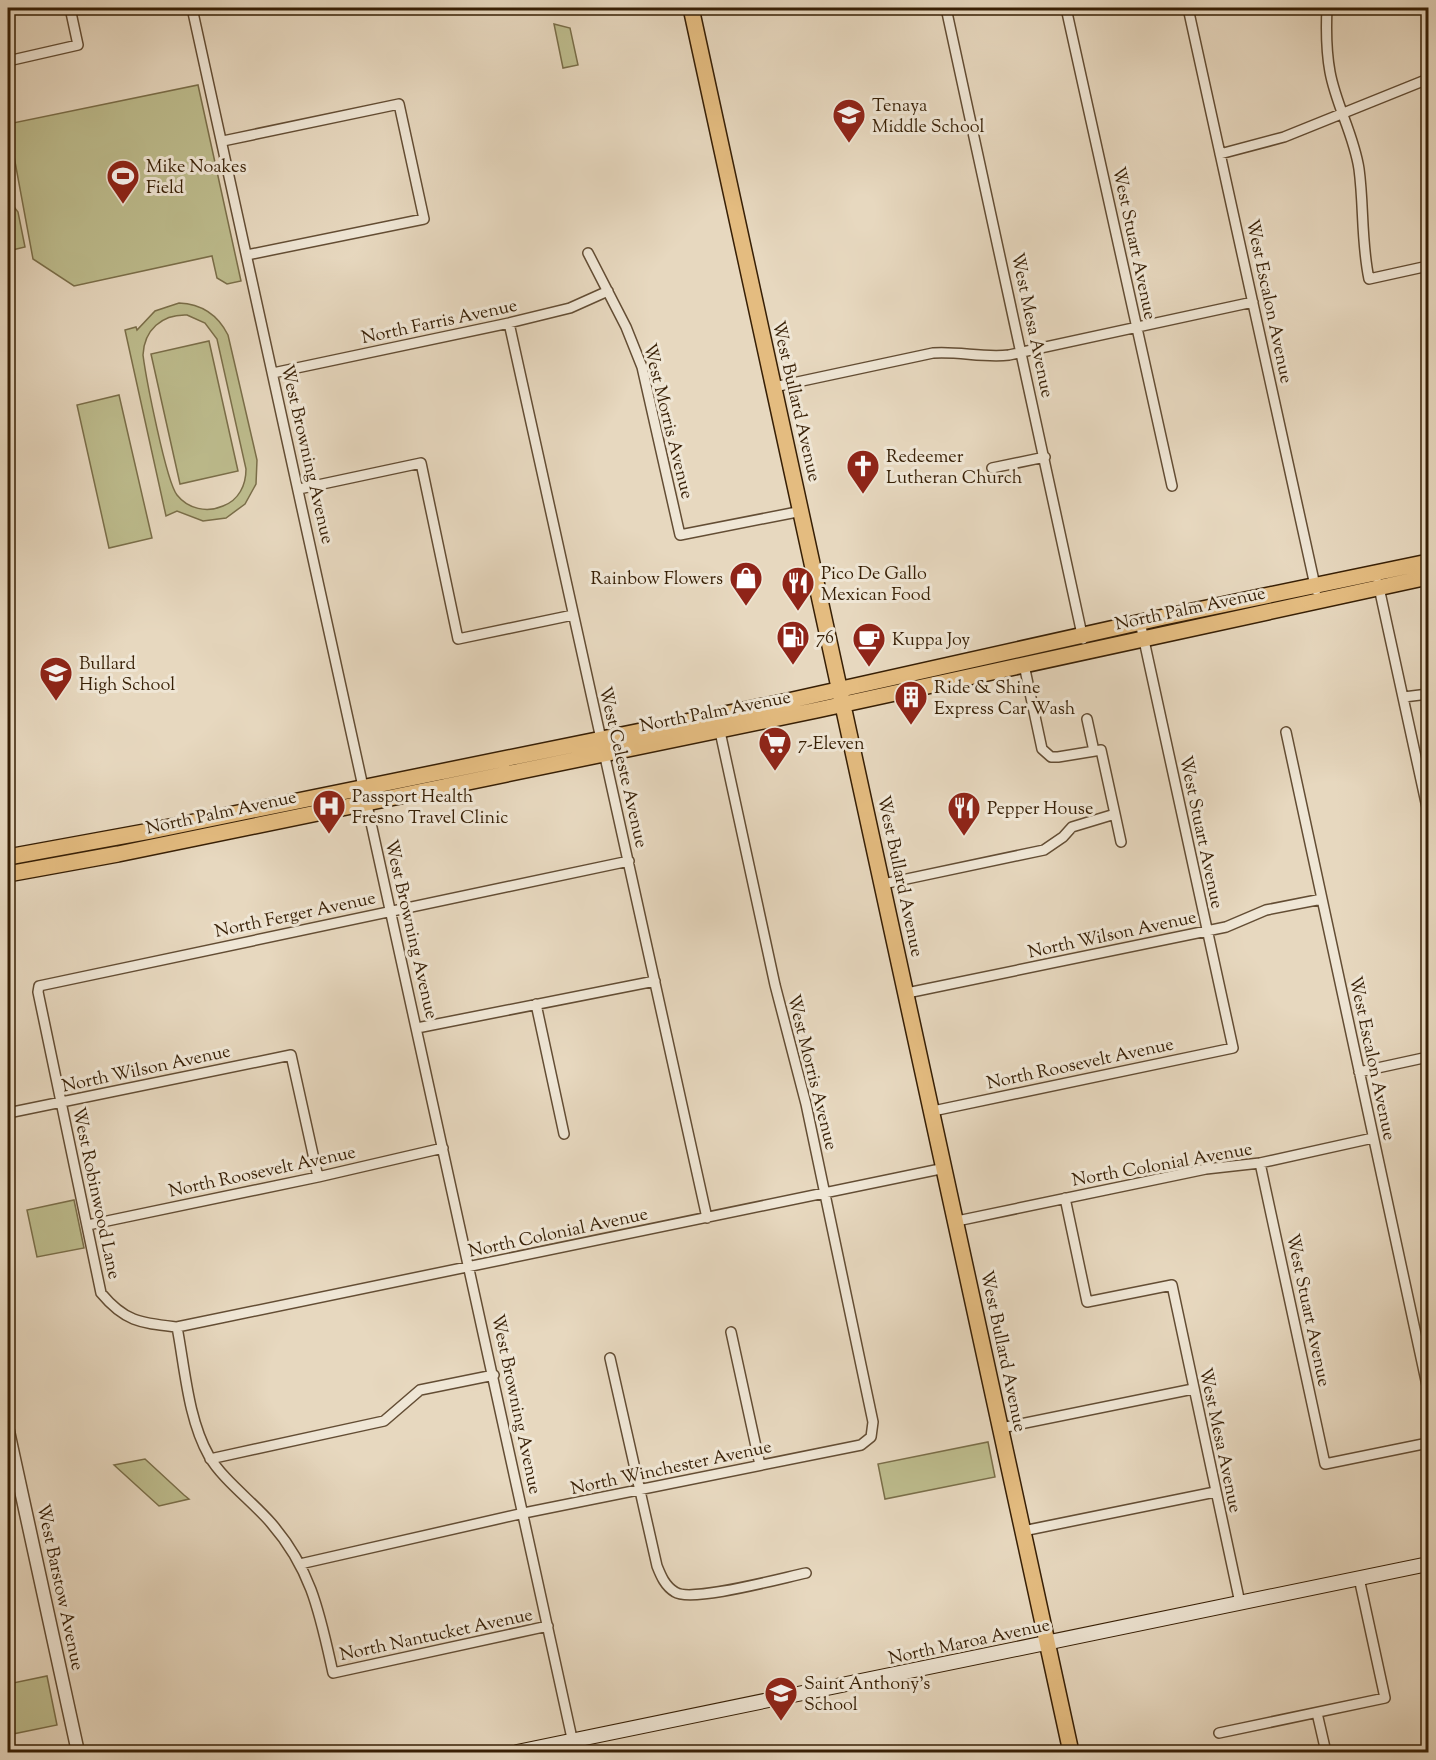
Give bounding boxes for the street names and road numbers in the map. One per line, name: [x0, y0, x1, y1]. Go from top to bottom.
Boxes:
street label: West Stuart Avenue: [1104, 164, 1162, 322]
street label: West Escalon Avenue: [1238, 217, 1298, 386]
street label: West Mesa Avenue: [1003, 250, 1059, 400]
street label: North Farris Avenue: [359, 294, 520, 352]
street label: West Bullard Avenue: [764, 318, 826, 484]
street label: West Morris Avenue: [635, 341, 699, 502]
street label: West Browning Avenue: [273, 362, 339, 547]
street label: North Palm Avenue: [1113, 581, 1268, 639]
street label: West Celeste Avenue: [591, 684, 653, 851]
street label: North Palm Avenue: [638, 686, 793, 740]
street label: West Stuart Avenue: [1171, 753, 1229, 911]
street label: North Palm Avenue: [144, 785, 299, 843]
street label: West Bullard Avenue: [869, 793, 929, 960]
street label: West Browning Avenue: [377, 837, 443, 1022]
street label: North Ferger Avenue: [213, 886, 378, 946]
street label: North Wilson Avenue: [1026, 905, 1199, 967]
street label: West Escalon Avenue: [1341, 974, 1401, 1143]
street label: West Morris Avenue: [779, 992, 843, 1153]
street label: North Roosevelt Avenue: [984, 1032, 1176, 1097]
street label: North Wilson Avenue: [60, 1039, 233, 1101]
street label: West Robinwood Lane: [64, 1105, 126, 1282]
street label: North Colonial Avenue: [1070, 1137, 1255, 1195]
street label: North Roosevelt Avenue: [166, 1140, 358, 1205]
street label: North Colonial Avenue: [466, 1202, 651, 1266]
street label: West Stuart Avenue: [1278, 1231, 1336, 1389]
street label: West Bullard Avenue: [972, 1268, 1032, 1435]
street label: West Browning Avenue: [483, 1312, 547, 1497]
street label: West Mesa Avenue: [1191, 1365, 1247, 1515]
street label: North Winchester Avenue: [568, 1435, 774, 1503]
street label: West Barstow Avenue: [29, 1502, 89, 1673]
street label: North Nantucket Avenue: [337, 1603, 535, 1669]
street label: North Maroa Avenue: [886, 1613, 1053, 1673]

